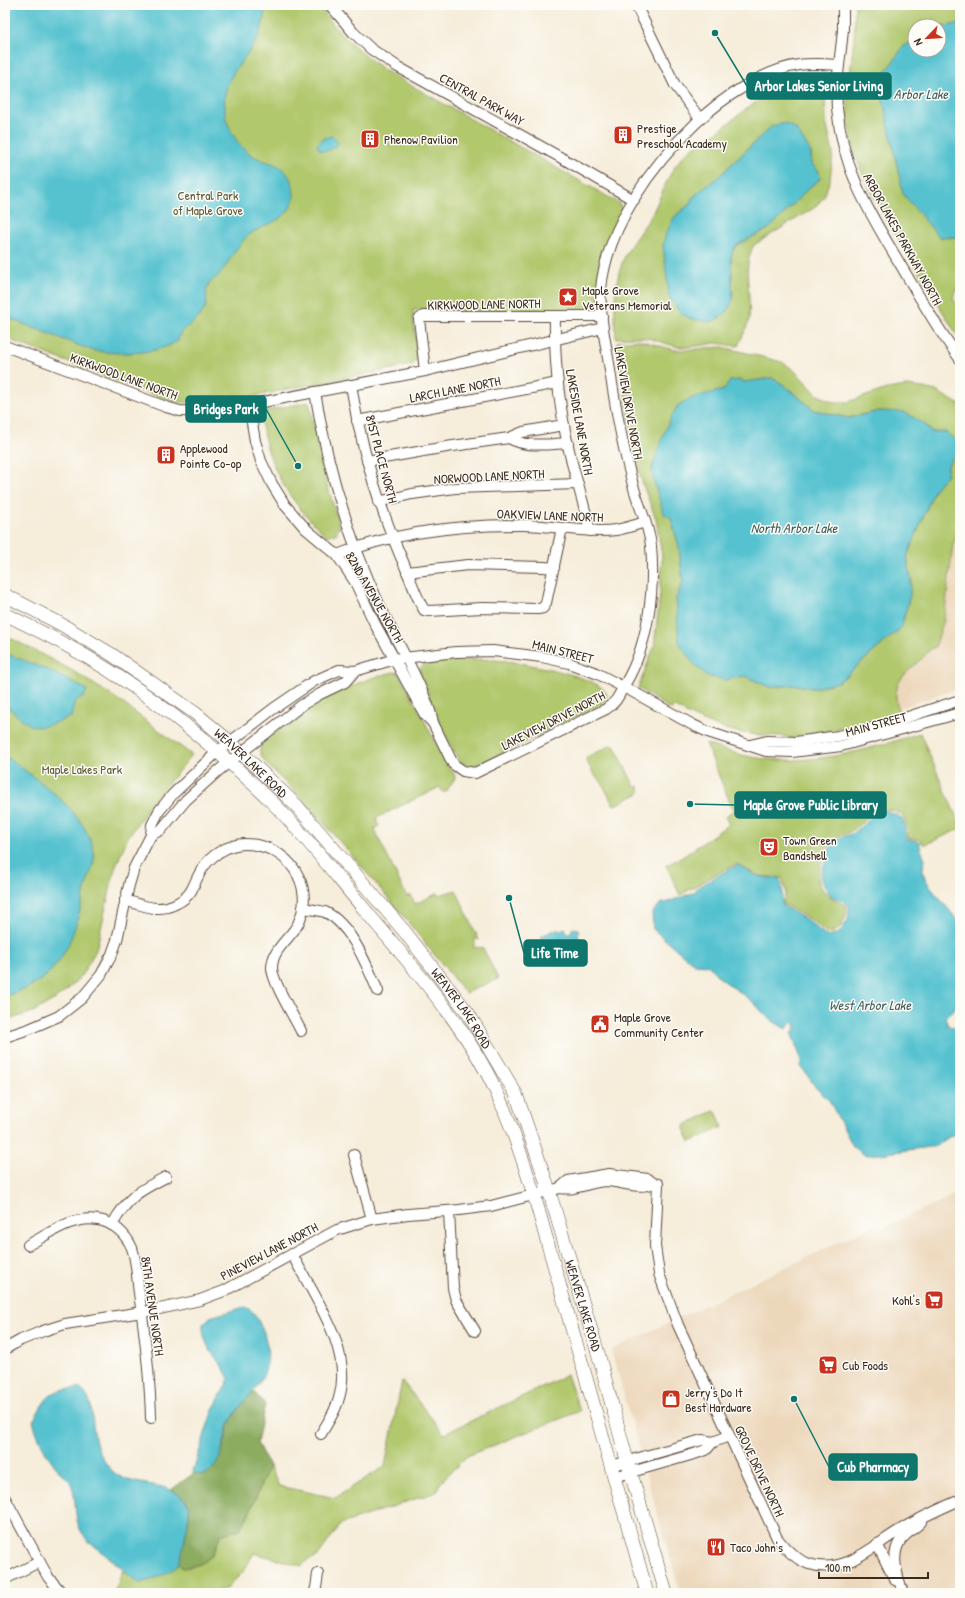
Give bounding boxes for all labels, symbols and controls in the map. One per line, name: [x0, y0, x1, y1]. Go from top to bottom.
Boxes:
north arrow: [907, 18, 947, 58]
text: N: [910, 36, 926, 48]
street label: CENTRAL PARK WAY: [436, 68, 528, 130]
callout: Arbor Lakes Senior Living: [747, 73, 891, 99]
text: Arbor Lakes Senior Living: [755, 76, 883, 97]
water label: Arbor Lake: [894, 84, 950, 103]
place label: Prestige Preschool Academy: [637, 119, 727, 152]
building icon: Prestige Preschool Academy: [612, 124, 634, 146]
building icon: Phenow Pavilion: [359, 128, 381, 150]
place label: Phenow Pavilion: [384, 130, 458, 148]
street label: ARBOR LAKES PARKWAY NORTH: [859, 170, 947, 308]
park label: Central Park of Maple Grove: [173, 186, 243, 219]
place label: Maple Grove Veterans Memorial: [582, 281, 672, 314]
place icon: Maple Grove Veterans Memorial: [557, 286, 579, 308]
street label: KIRKWOOD LANE NORTH: [427, 294, 541, 314]
street label: LAKEVIEW DRIVE NORTH: [610, 345, 648, 461]
street label: KIRKWOOD LANE NORTH: [68, 348, 180, 404]
street label: LAKESIDE LANE NORTH: [562, 368, 598, 476]
street label: LARCH LANE NORTH: [408, 371, 502, 407]
callout: Bridges Park: [186, 396, 266, 422]
text: Bridges Park: [194, 399, 259, 420]
street label: 81ST PLACE NORTH: [362, 413, 402, 505]
place label: Applewood Pointe Co-op: [180, 439, 242, 472]
building icon: Applewood Pointe Co-op: [155, 444, 177, 466]
street label: NORWOOD LANE NORTH: [433, 464, 545, 488]
street label: OAKVIEW LANE NORTH: [496, 504, 604, 526]
water label: North Arbor Lake: [751, 518, 839, 537]
street label: 82ND AVENUE NORTH: [342, 548, 408, 646]
street label: MAIN STREET: [530, 635, 596, 668]
street label: LAKEVIEW DRIVE NORTH: [498, 686, 608, 754]
street label: MAIN STREET: [843, 707, 909, 741]
street label: WEAVER LAKE ROAD: [211, 724, 292, 802]
park label: Maple Lakes Park: [42, 760, 123, 778]
callout: Maple Grove Public Library: [735, 792, 886, 818]
text: Maple Grove Public Library: [744, 795, 878, 816]
place label: Town Green Bandshell: [783, 831, 837, 864]
theatre icon: Town Green Bandshell: [758, 836, 780, 858]
callout: Life Time: [524, 940, 587, 966]
text: Life Time: [532, 943, 579, 962]
street label: WEAVER LAKE ROAD: [427, 964, 496, 1052]
water label: West Arbor Lake: [829, 995, 912, 1014]
place label: Maple Grove Community Center: [614, 1008, 704, 1041]
public building icon: Maple Grove Community Center: [589, 1013, 611, 1035]
street label: PINEVIEW LANE NORTH: [217, 1218, 321, 1284]
street label: 84TH AVENUE NORTH: [137, 1255, 169, 1357]
street label: WEAVER LAKE ROAD: [561, 1258, 606, 1354]
supermarket icon: Kohl's: [923, 1289, 945, 1311]
place label: Kohl's: [892, 1291, 920, 1309]
supermarket icon: Cub Foods: [817, 1354, 839, 1376]
place label: Cub Foods: [842, 1356, 888, 1374]
place label: Jerry's Do It Best Hardware: [685, 1383, 752, 1416]
shop icon: Jerry's Do It Best Hardware: [660, 1388, 682, 1410]
street label: GROVE DRIVE NORTH: [731, 1422, 789, 1520]
callout: Cub Pharmacy: [829, 1454, 917, 1480]
text: Cub Pharmacy: [837, 1457, 909, 1478]
restaurant icon: Taco John's: [705, 1536, 727, 1558]
place label: Taco John's: [730, 1538, 783, 1556]
scale bar: [819, 1554, 928, 1580]
text: 100 m: [825, 1559, 851, 1576]

